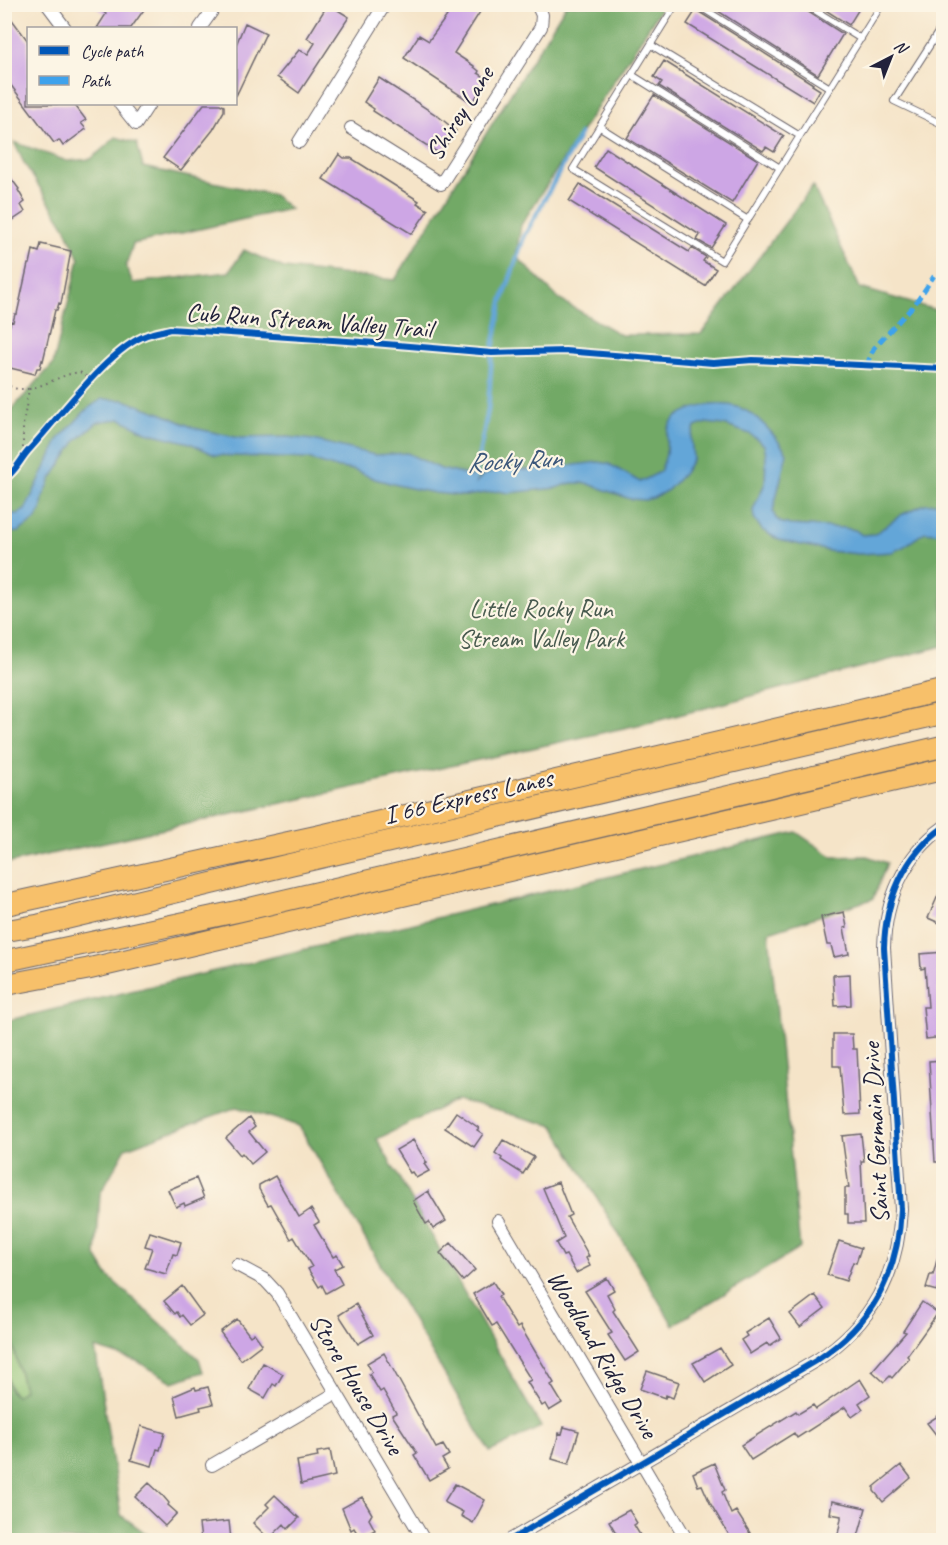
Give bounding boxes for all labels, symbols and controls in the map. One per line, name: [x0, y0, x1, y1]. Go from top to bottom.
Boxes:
legend: [27, 27, 237, 105]
north arrow: [861, 27, 921, 87]
text: N: [890, 36, 913, 59]
text: Cycle path: [81, 40, 144, 62]
street label: Shirey Lane: [418, 58, 503, 167]
text: Path: [81, 70, 111, 92]
street label: Cub Run Stream Valley Trail: [185, 295, 438, 346]
water label: Rocky Run: [466, 440, 564, 479]
park label: Little Rocky Run Stream Valley Park: [458, 592, 625, 655]
street label: I 66 Express Lanes: [381, 761, 557, 832]
street label: Saint Germain Drive: [854, 1039, 897, 1224]
street label: Woodland Ridge Drive: [540, 1264, 667, 1446]
street label: Store House Drive: [302, 1308, 413, 1463]

